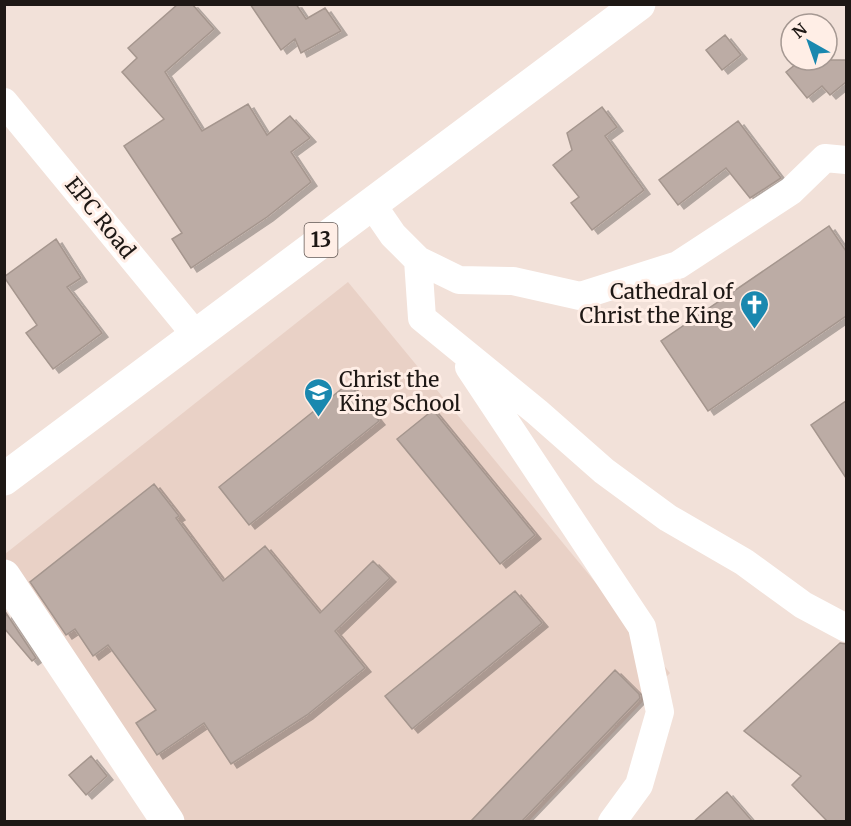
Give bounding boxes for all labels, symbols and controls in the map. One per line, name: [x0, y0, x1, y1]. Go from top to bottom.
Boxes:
north arrow: [779, 12, 839, 72]
text: N: [788, 19, 811, 42]
street label: EPC Road: [59, 172, 142, 264]
road number: 13: [304, 223, 338, 257]
place label: Cathedral of Christ the King: [580, 278, 734, 329]
church icon: Cathedral of Christ the King: [738, 288, 770, 330]
place label: Christ the King School: [339, 366, 461, 417]
school or university icon: Christ the King School: [302, 376, 334, 418]

